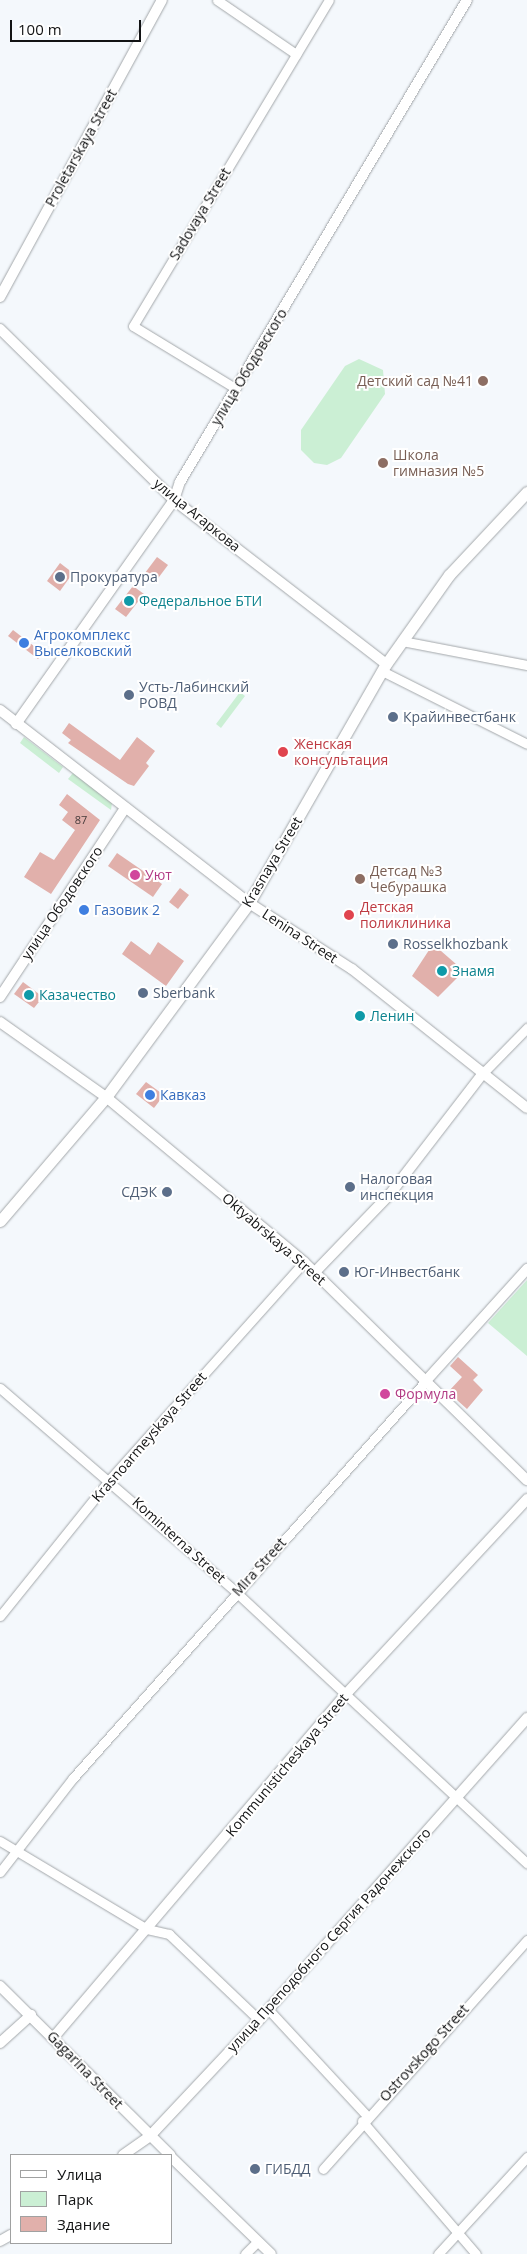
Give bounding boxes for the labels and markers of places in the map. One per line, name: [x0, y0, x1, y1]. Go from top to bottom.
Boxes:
place label: Детский сад №41: [357, 373, 473, 389]
marker: Детский сад №41: [477, 375, 489, 387]
place label: Школа гимназия №5: [393, 447, 484, 480]
marker: Школа гимназия №5: [377, 457, 389, 469]
place label: Прокуратура: [70, 569, 158, 585]
marker: Прокуратура: [54, 571, 66, 583]
place label: Федеральное БТИ: [139, 593, 262, 609]
marker: Федеральное БТИ: [123, 595, 135, 607]
place label: Агрокомплекс Выселковский: [34, 627, 132, 660]
marker: Агрокомплекс Выселковский: [18, 637, 30, 649]
place label: Усть-Лабинский РОВД: [139, 679, 249, 712]
marker: Усть-Лабинский РОВД: [123, 689, 135, 701]
place label: Крайинвестбанк: [403, 709, 516, 725]
marker: Крайинвестбанк: [387, 711, 399, 723]
place label: Женская консультация: [294, 736, 388, 769]
marker: Женская консультация: [276, 745, 290, 759]
place label: Детсад №3 Чебурашка: [370, 863, 447, 896]
place label: Уют: [145, 867, 172, 883]
marker: Уют: [129, 869, 141, 881]
marker: Детсад №3 Чебурашка: [354, 873, 366, 885]
place label: Детская поликлиника: [360, 899, 451, 932]
place label: Газовик 2: [94, 902, 160, 918]
marker: Газовик 2: [78, 904, 90, 916]
marker: Детская поликлиника: [342, 908, 356, 922]
place label: Rosselkhozbank: [403, 936, 508, 952]
marker: Rosselkhozbank: [387, 938, 399, 950]
place label: Знамя: [452, 963, 495, 979]
marker: Знамя: [436, 965, 448, 977]
place label: Sberbank: [153, 985, 215, 1001]
place label: Казачество: [39, 987, 116, 1003]
marker: Sberbank: [137, 987, 149, 999]
marker: Казачество: [23, 989, 35, 1001]
place label: Ленин: [370, 1008, 414, 1024]
marker: Ленин: [354, 1010, 366, 1022]
place label: Кавказ: [160, 1087, 206, 1103]
marker: Кавказ: [144, 1089, 156, 1101]
place label: Налоговая инспекция: [360, 1171, 434, 1204]
marker: Налоговая инспекция: [344, 1181, 356, 1193]
place label: СДЭК: [121, 1184, 157, 1200]
marker: СДЭК: [161, 1186, 173, 1198]
place label: Юг-Инвестбанк: [354, 1264, 460, 1280]
marker: Юг-Инвестбанк: [338, 1266, 350, 1278]
place label: Формула: [395, 1386, 456, 1402]
marker: Формула: [379, 1388, 391, 1400]
place label: ГИБДД: [265, 2161, 311, 2177]
marker: ГИБДД: [249, 2163, 261, 2175]

